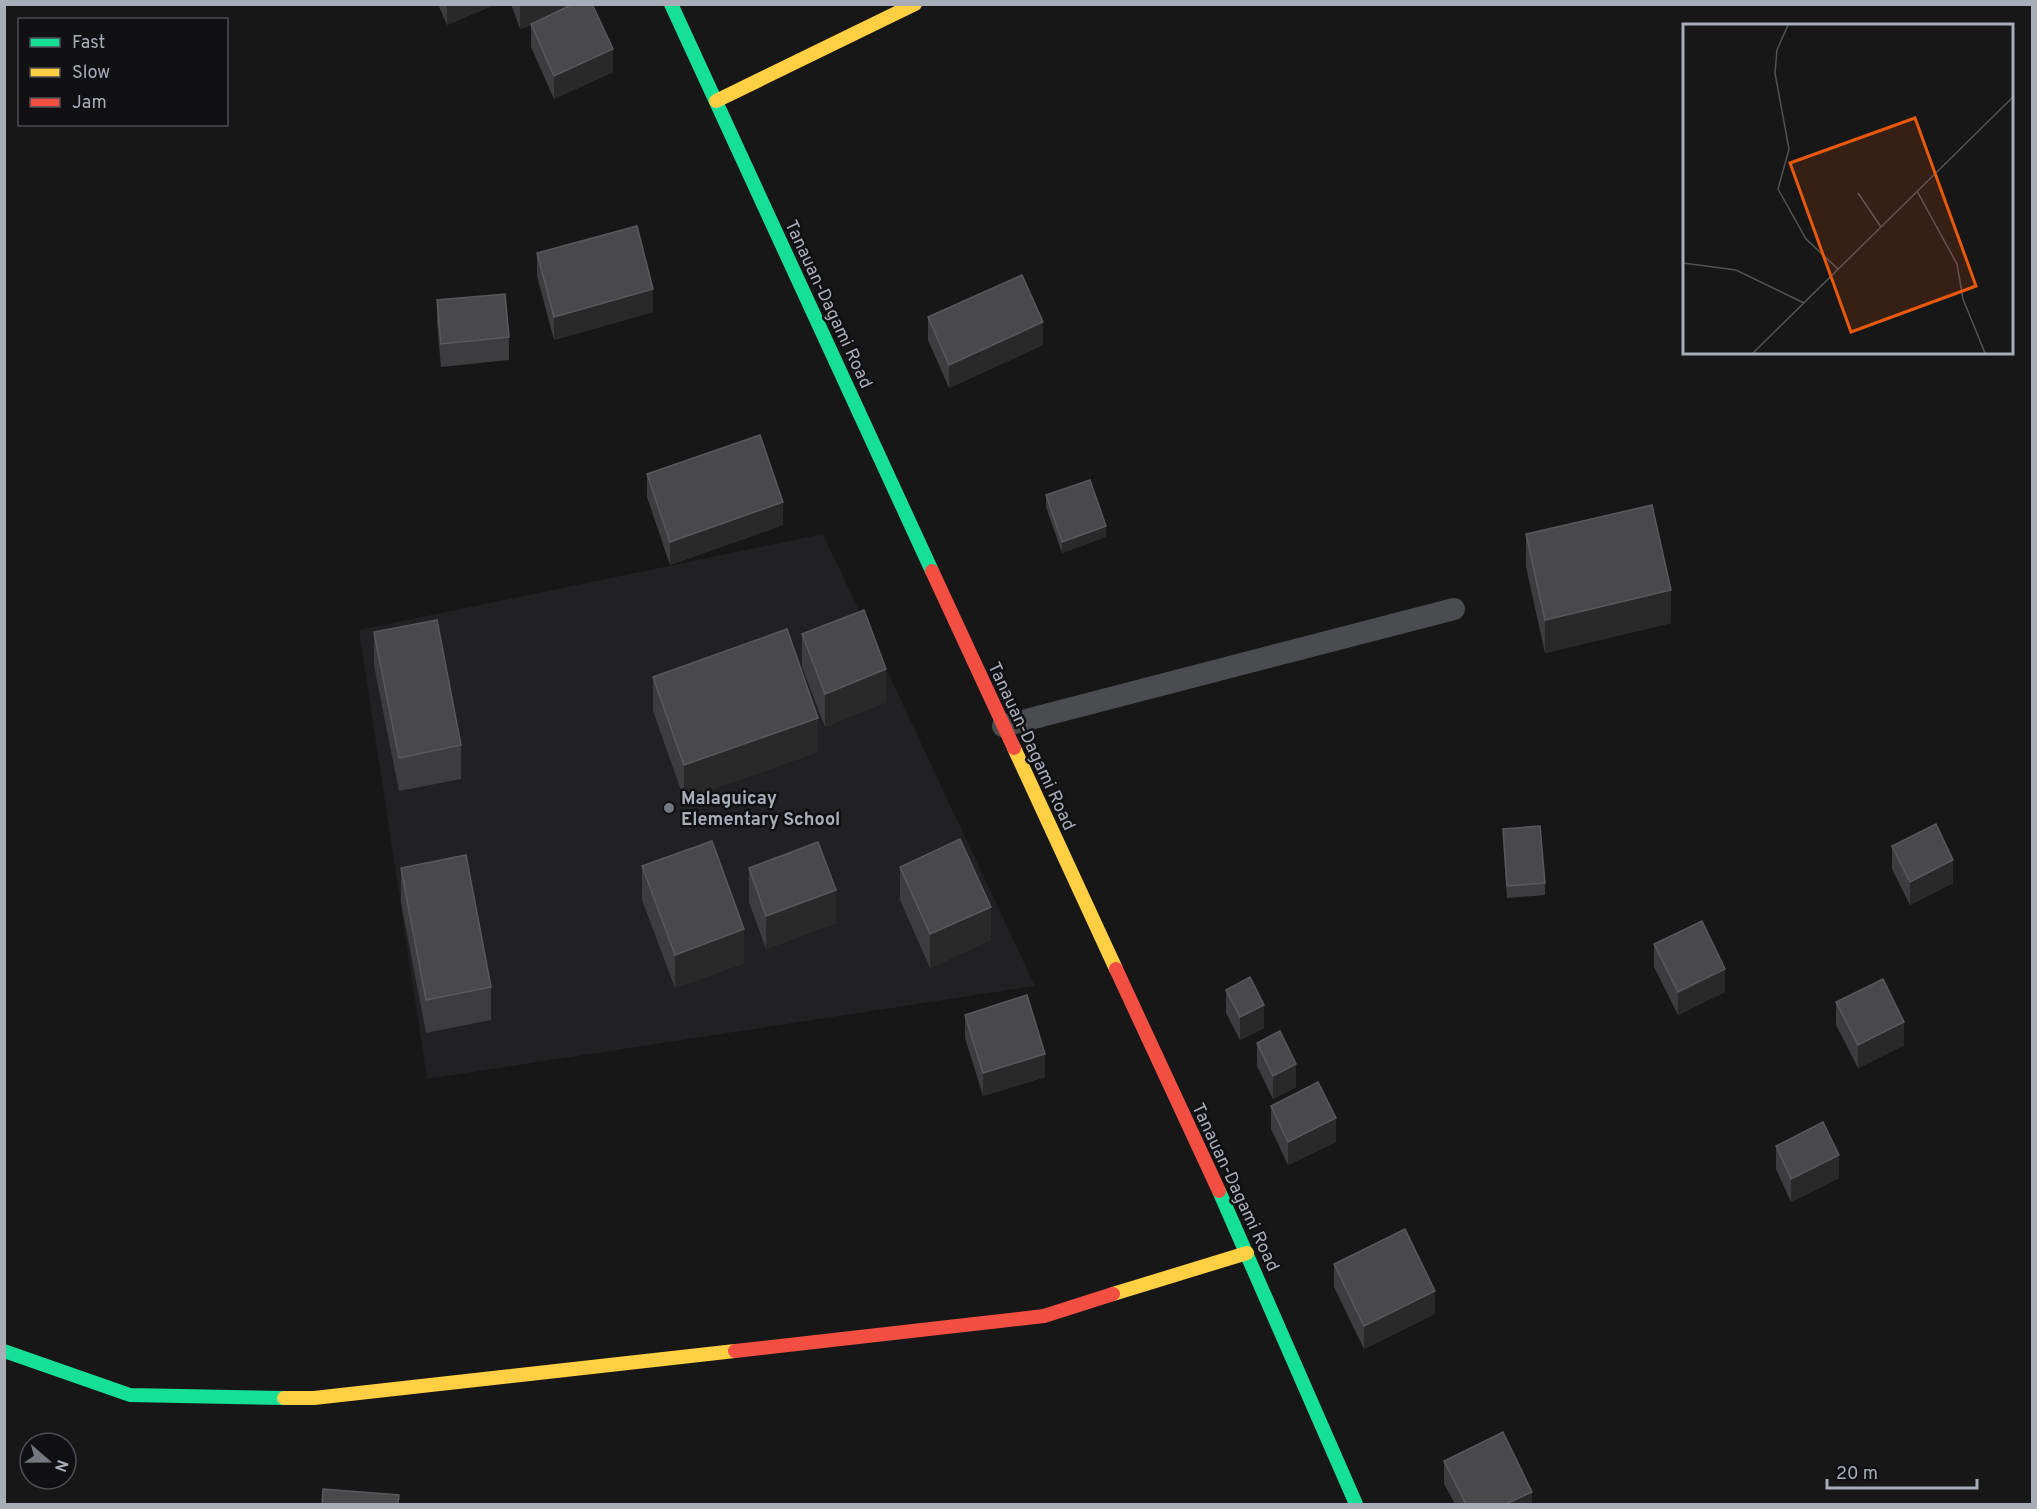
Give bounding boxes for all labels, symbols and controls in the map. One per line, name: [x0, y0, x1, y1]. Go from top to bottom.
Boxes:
legend: [18, 18, 228, 126]
inset map: [1683, 24, 2013, 354]
text: Fast: [72, 32, 105, 55]
text: Slow: [72, 62, 110, 85]
text: Jam: [72, 92, 107, 115]
street label: Tanauan-Dagami Road: [779, 217, 877, 392]
street label: Tanauan-Dagami Road: [982, 659, 1080, 834]
place label: Malaguicay Elementary School: [681, 788, 840, 832]
marker: Malaguicay Elementary School: [662, 801, 676, 815]
street label: Tanauan-Dagami Road: [1186, 1100, 1284, 1275]
north arrow: [18, 1431, 78, 1491]
scale bar: [1827, 1452, 1977, 1490]
text: N: [49, 1457, 72, 1474]
text: 20 m: [1836, 1463, 1878, 1486]

